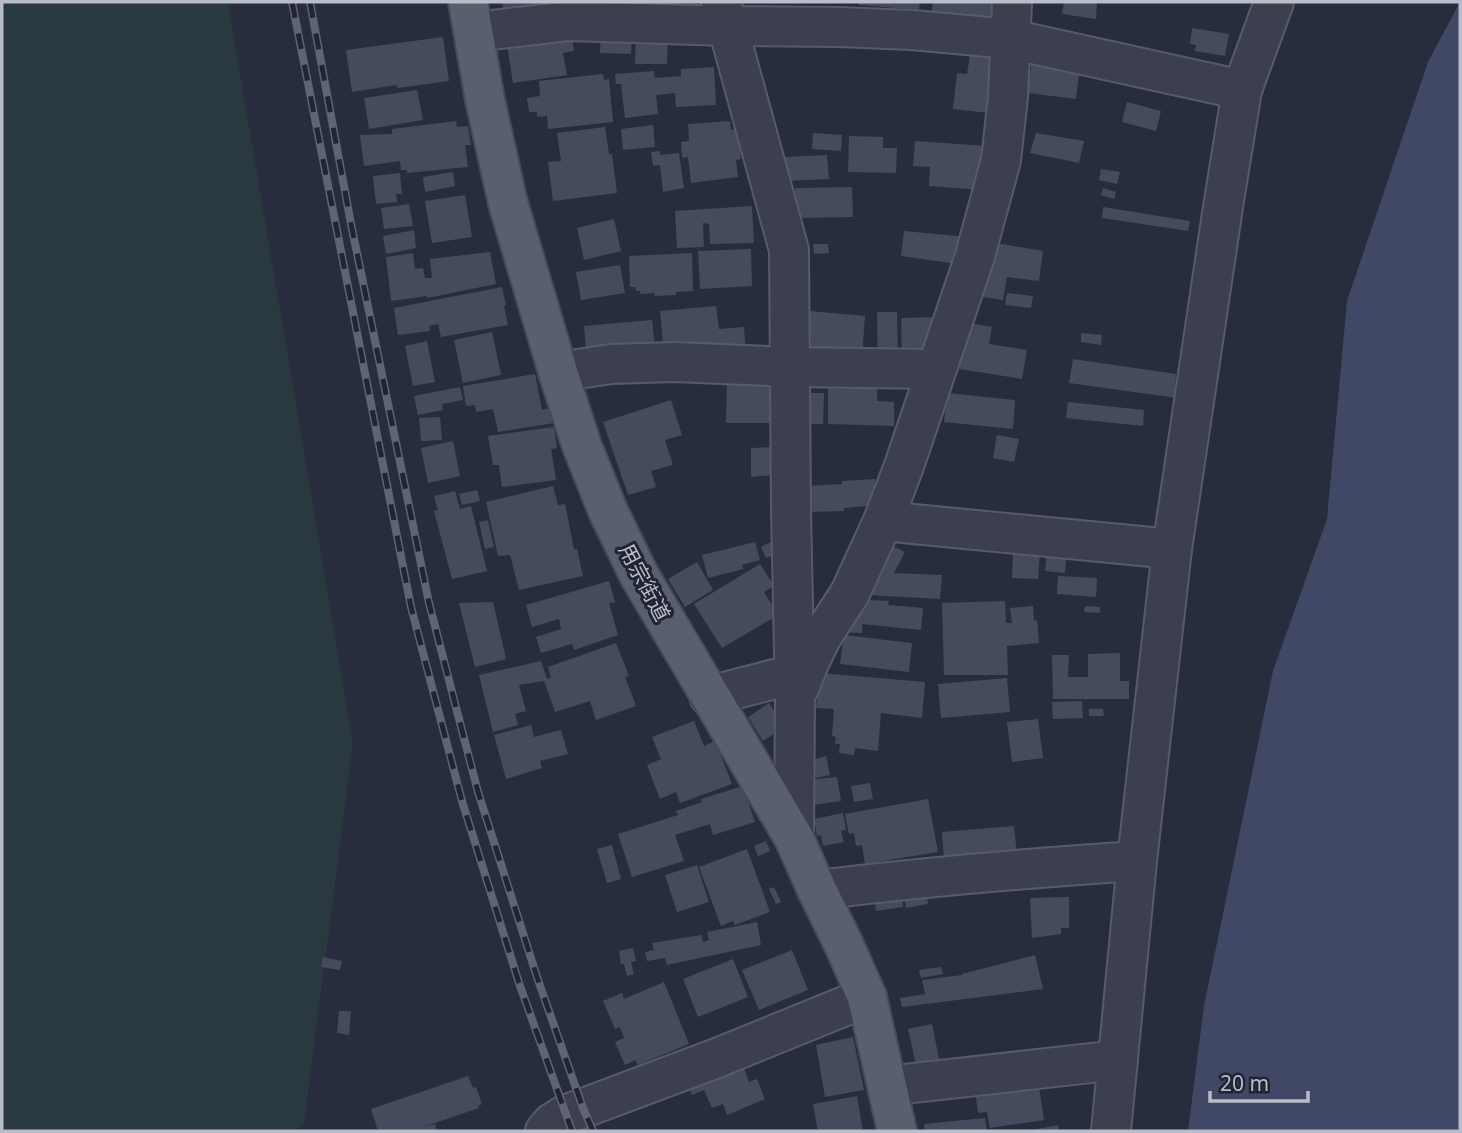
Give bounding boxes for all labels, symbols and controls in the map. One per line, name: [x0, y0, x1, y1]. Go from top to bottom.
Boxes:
street label: 用宗街道: [613, 538, 677, 626]
scale bar: [1210, 1060, 1308, 1104]
text: 20 m: [1220, 1069, 1269, 1097]

